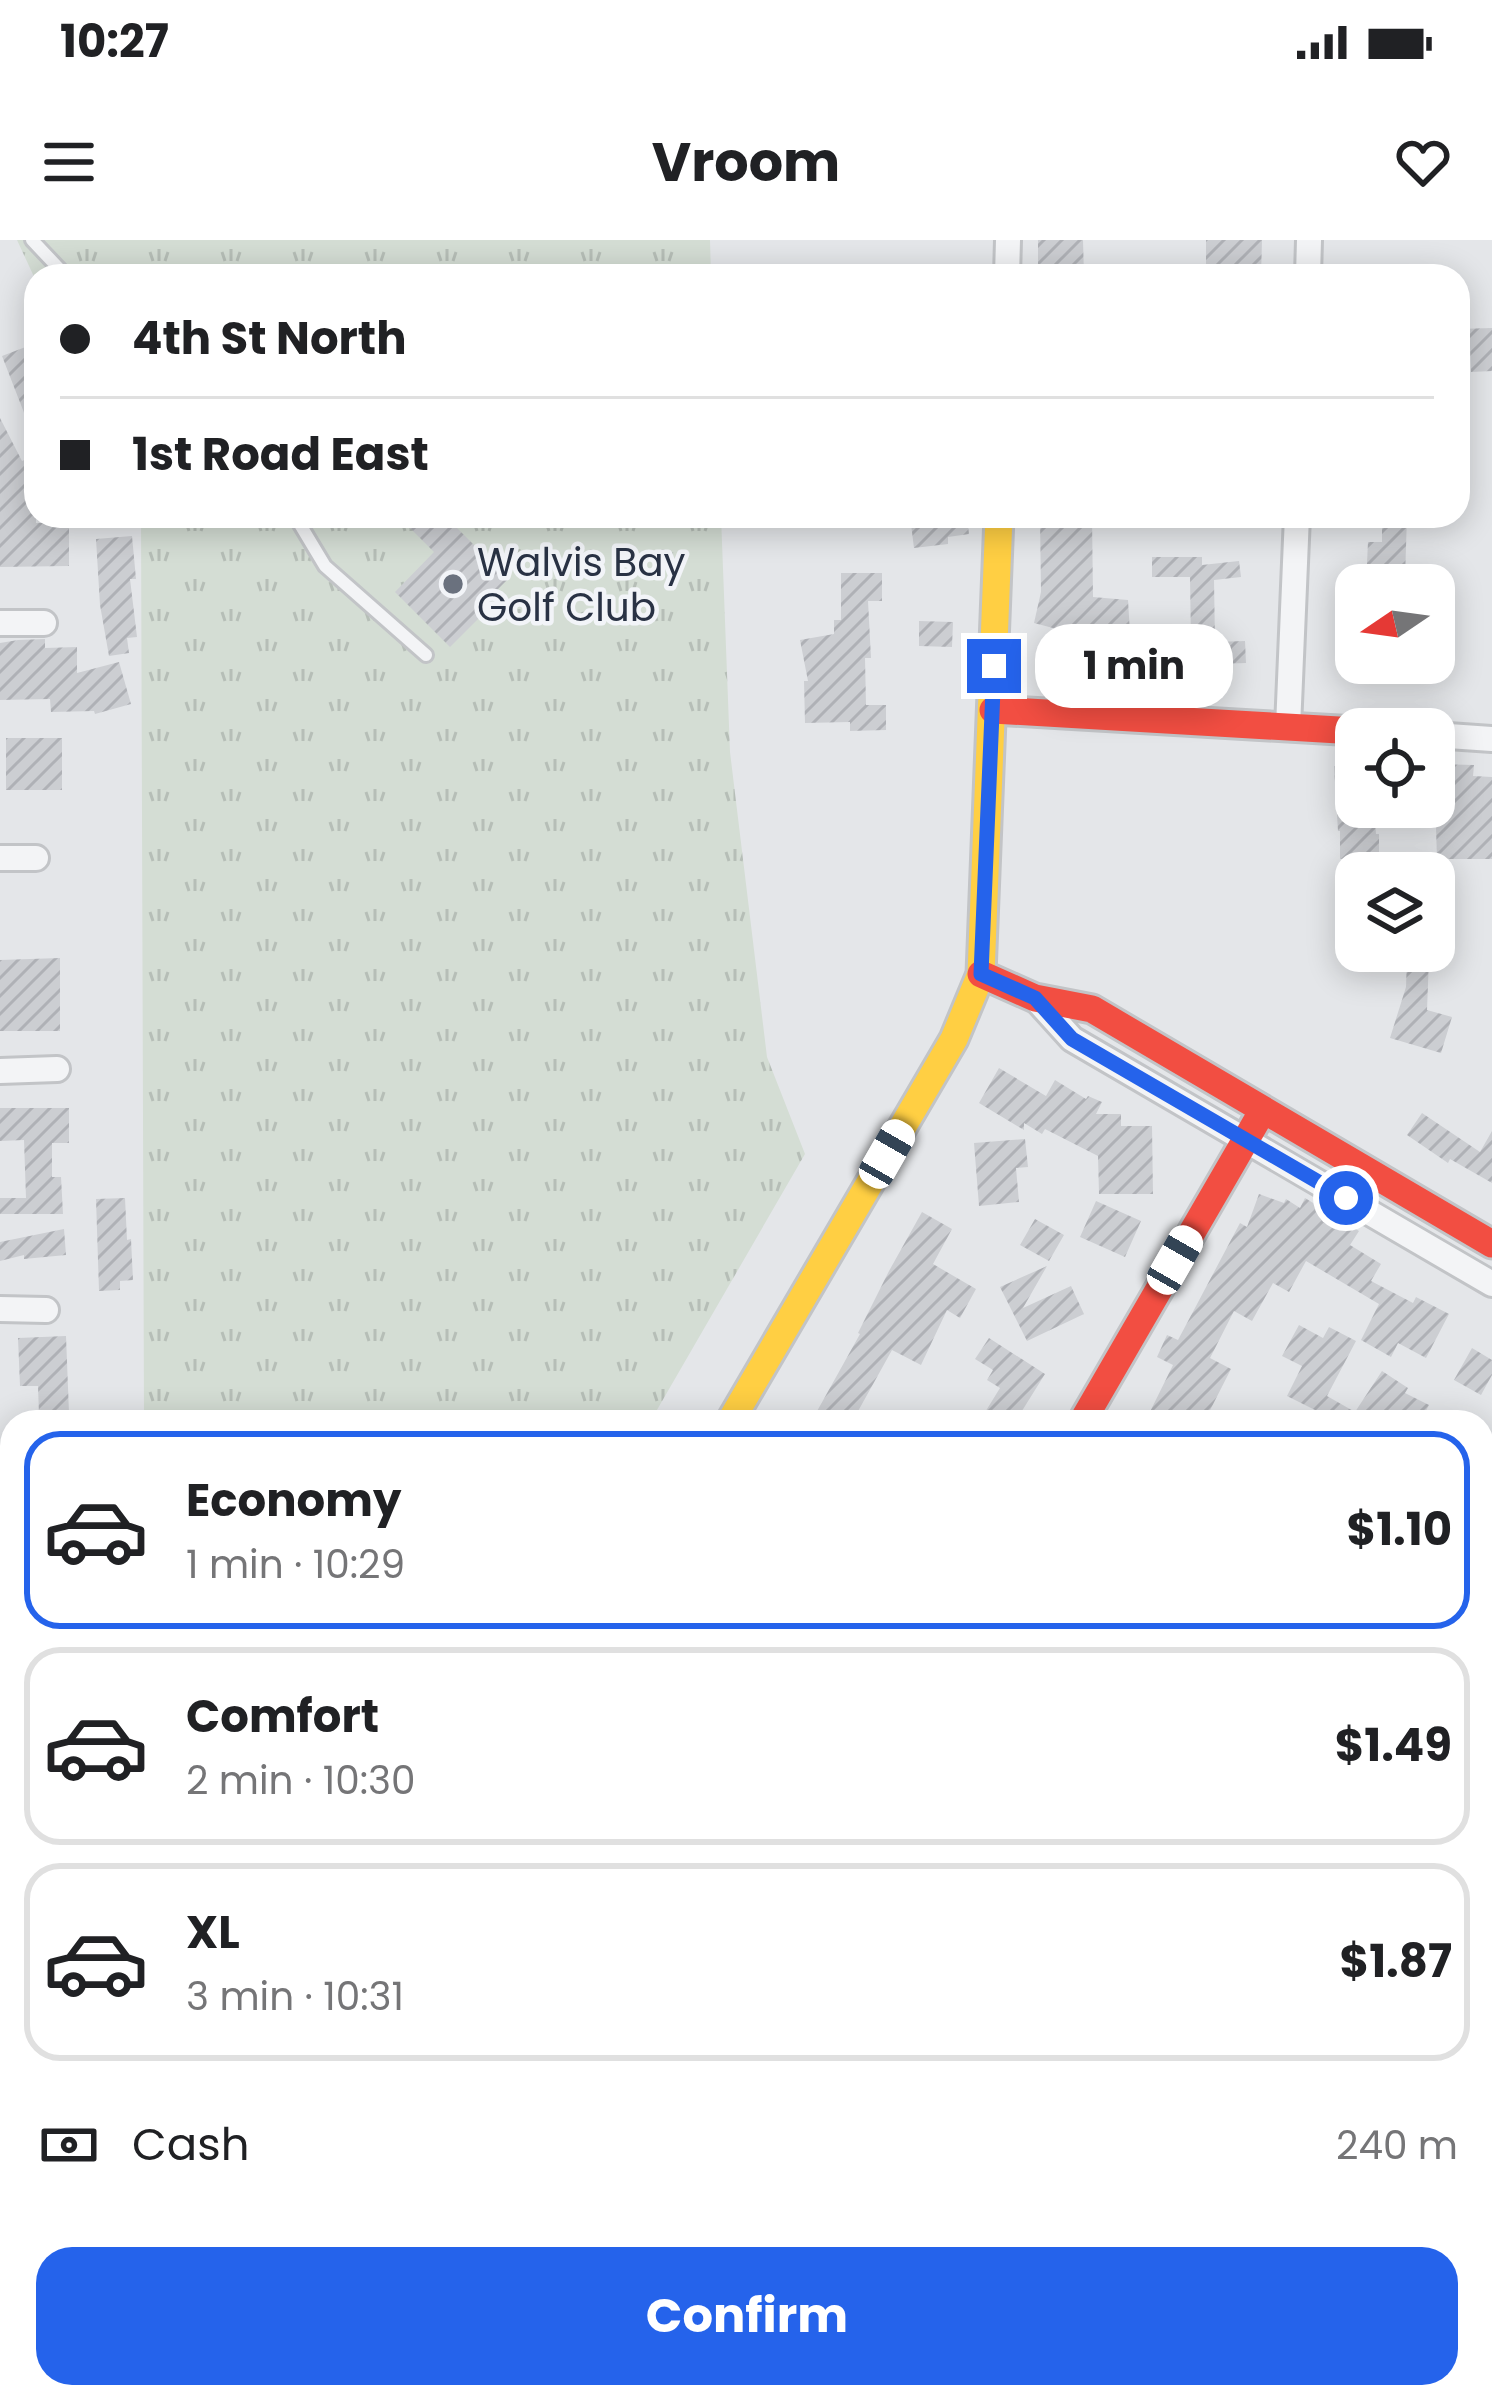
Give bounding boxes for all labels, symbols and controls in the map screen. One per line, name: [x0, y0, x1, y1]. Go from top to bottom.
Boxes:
text: 10:27: [60, 10, 169, 73]
text: Vroom: [652, 124, 840, 200]
icon: menu: [36, 129, 102, 195]
icon: heart: [1390, 129, 1456, 195]
text: 4th St North: [132, 307, 406, 370]
text: 1st Road East: [132, 423, 429, 486]
place label: Walvis Bay Golf Club: [477, 535, 686, 635]
north arrow: [1335, 564, 1455, 684]
map controls: [1335, 564, 1455, 972]
marker: Walvis Bay Golf Club: [440, 571, 466, 597]
callout: 1 min: [1036, 624, 1234, 708]
text: 1 min: [1083, 638, 1185, 693]
route end: [967, 639, 1021, 693]
button: locate: [1335, 708, 1455, 828]
button: layers: [1335, 852, 1455, 972]
car: [853, 1114, 921, 1194]
route start: [1319, 1171, 1373, 1225]
car: [1141, 1220, 1209, 1300]
text: Economy: [186, 1469, 401, 1532]
icon: car: [42, 1476, 150, 1584]
text: $1.10: [1347, 1498, 1452, 1561]
text: 1 min · 10:29: [186, 1537, 405, 1592]
text: Comfort: [186, 1685, 379, 1748]
icon: car: [42, 1692, 150, 1800]
text: $1.49: [1335, 1714, 1452, 1777]
text: 2 min · 10:30: [186, 1753, 415, 1808]
text: XL: [186, 1901, 240, 1964]
icon: car: [42, 1908, 150, 2016]
text: $1.87: [1340, 1930, 1452, 1993]
text: 3 min · 10:31: [186, 1969, 404, 2024]
icon: cash: [36, 2112, 102, 2178]
text: Cash: [132, 2113, 249, 2176]
text: 240 m: [1336, 2118, 1458, 2173]
button: Confirm: [36, 2247, 1458, 2385]

